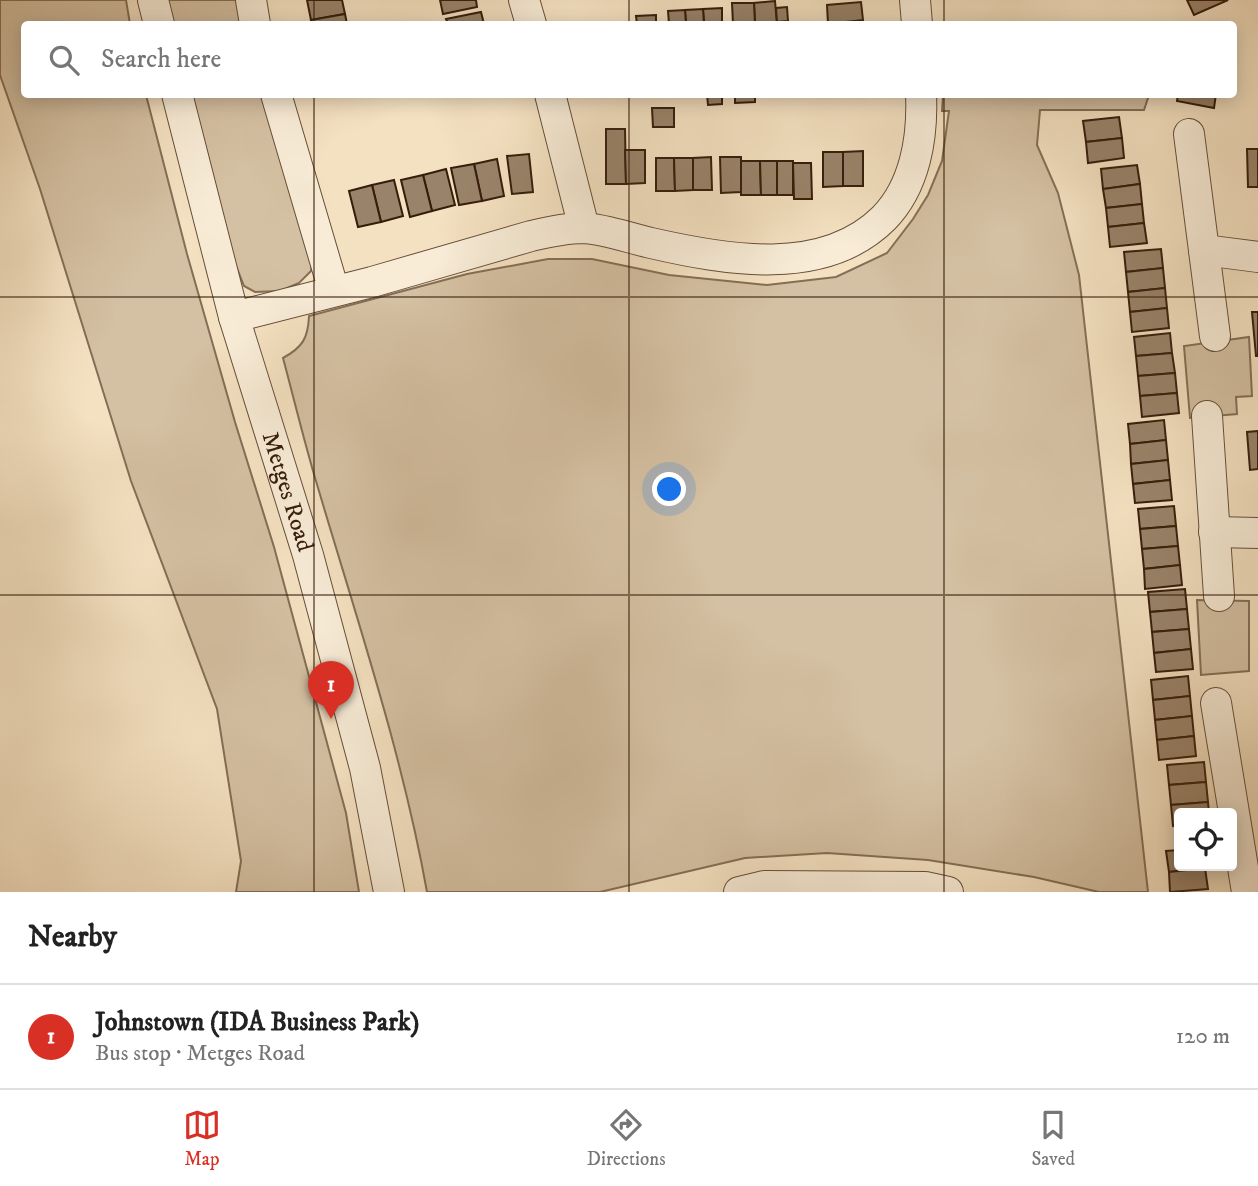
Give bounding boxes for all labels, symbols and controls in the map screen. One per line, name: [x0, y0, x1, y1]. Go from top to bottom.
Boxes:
search box: [21, 21, 1237, 98]
icon: search: [45, 41, 83, 79]
text: Search here: [101, 43, 221, 76]
street label: Metges Road: [255, 428, 320, 555]
your location: [652, 472, 686, 506]
pin: 1: [308, 661, 354, 719]
map controls: [1174, 808, 1237, 871]
button: locate: [1174, 808, 1237, 871]
text: Nearby: [28, 919, 117, 956]
text: Johnstown (IDA Business Park): [95, 1006, 419, 1039]
text: 1: [47, 1022, 55, 1051]
text: 120 m: [1176, 1022, 1230, 1051]
text: Bus stop · Metges Road: [95, 1039, 305, 1068]
tab: Map: [183, 1106, 221, 1171]
tab: Directions: [587, 1106, 666, 1171]
tab: Saved: [1031, 1106, 1075, 1171]

